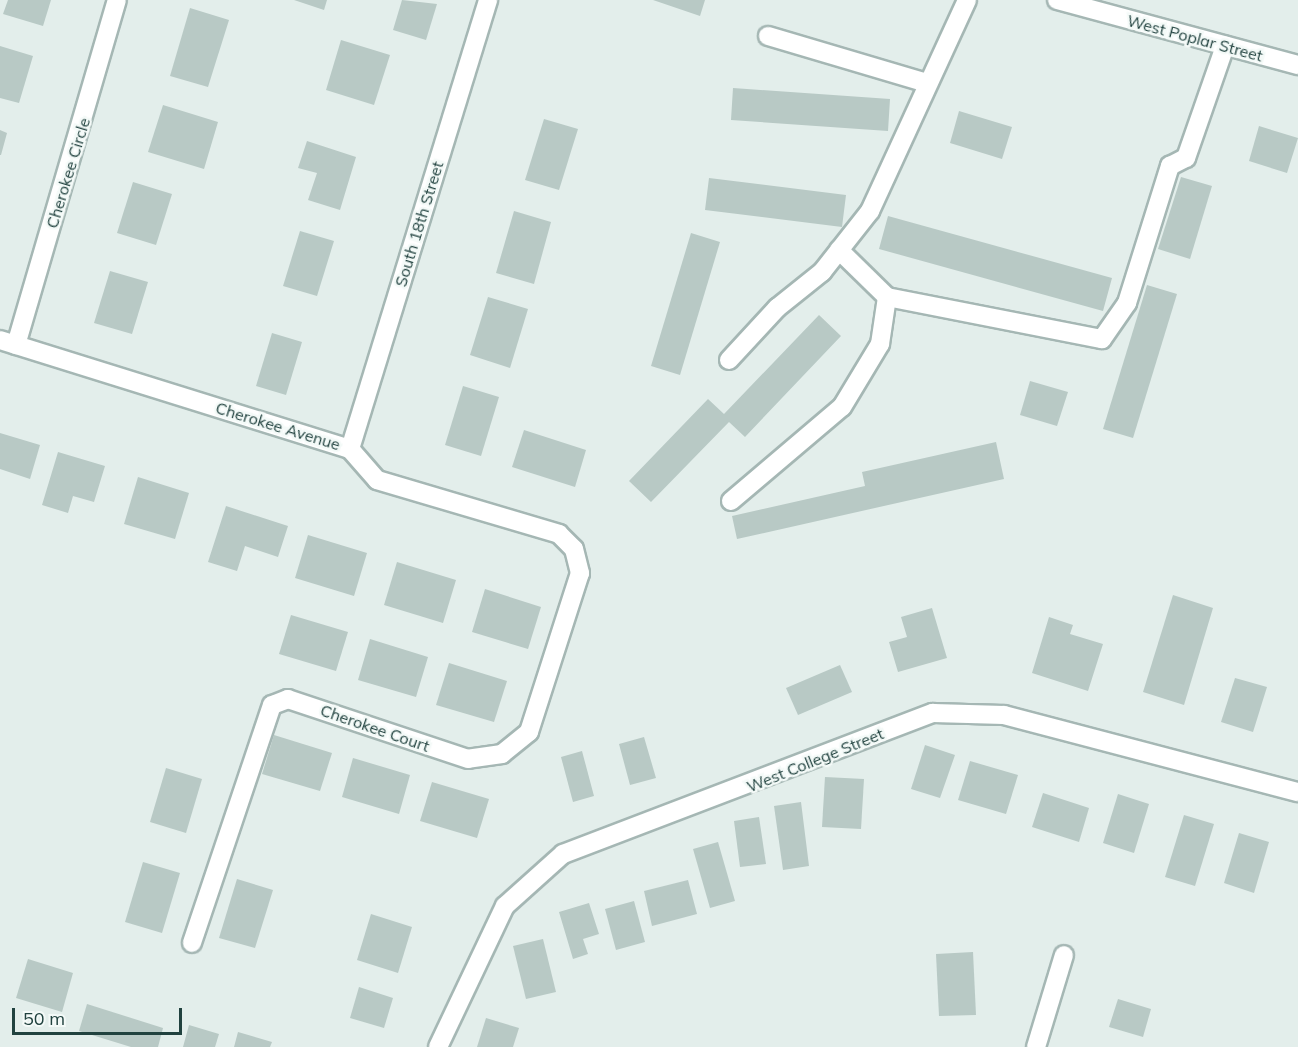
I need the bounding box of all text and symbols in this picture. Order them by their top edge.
street label: West Poplar Street [1125,11,1265,65]
street label: Cherokee Circle [42,116,94,230]
street label: South 18th Street [391,159,447,289]
street label: Cherokee Avenue [213,398,343,454]
street label: Cherokee Court [318,700,432,756]
street label: West College Street [744,724,886,796]
scale bar [15,996,184,1034]
text: 50 m [23,1007,65,1030]

